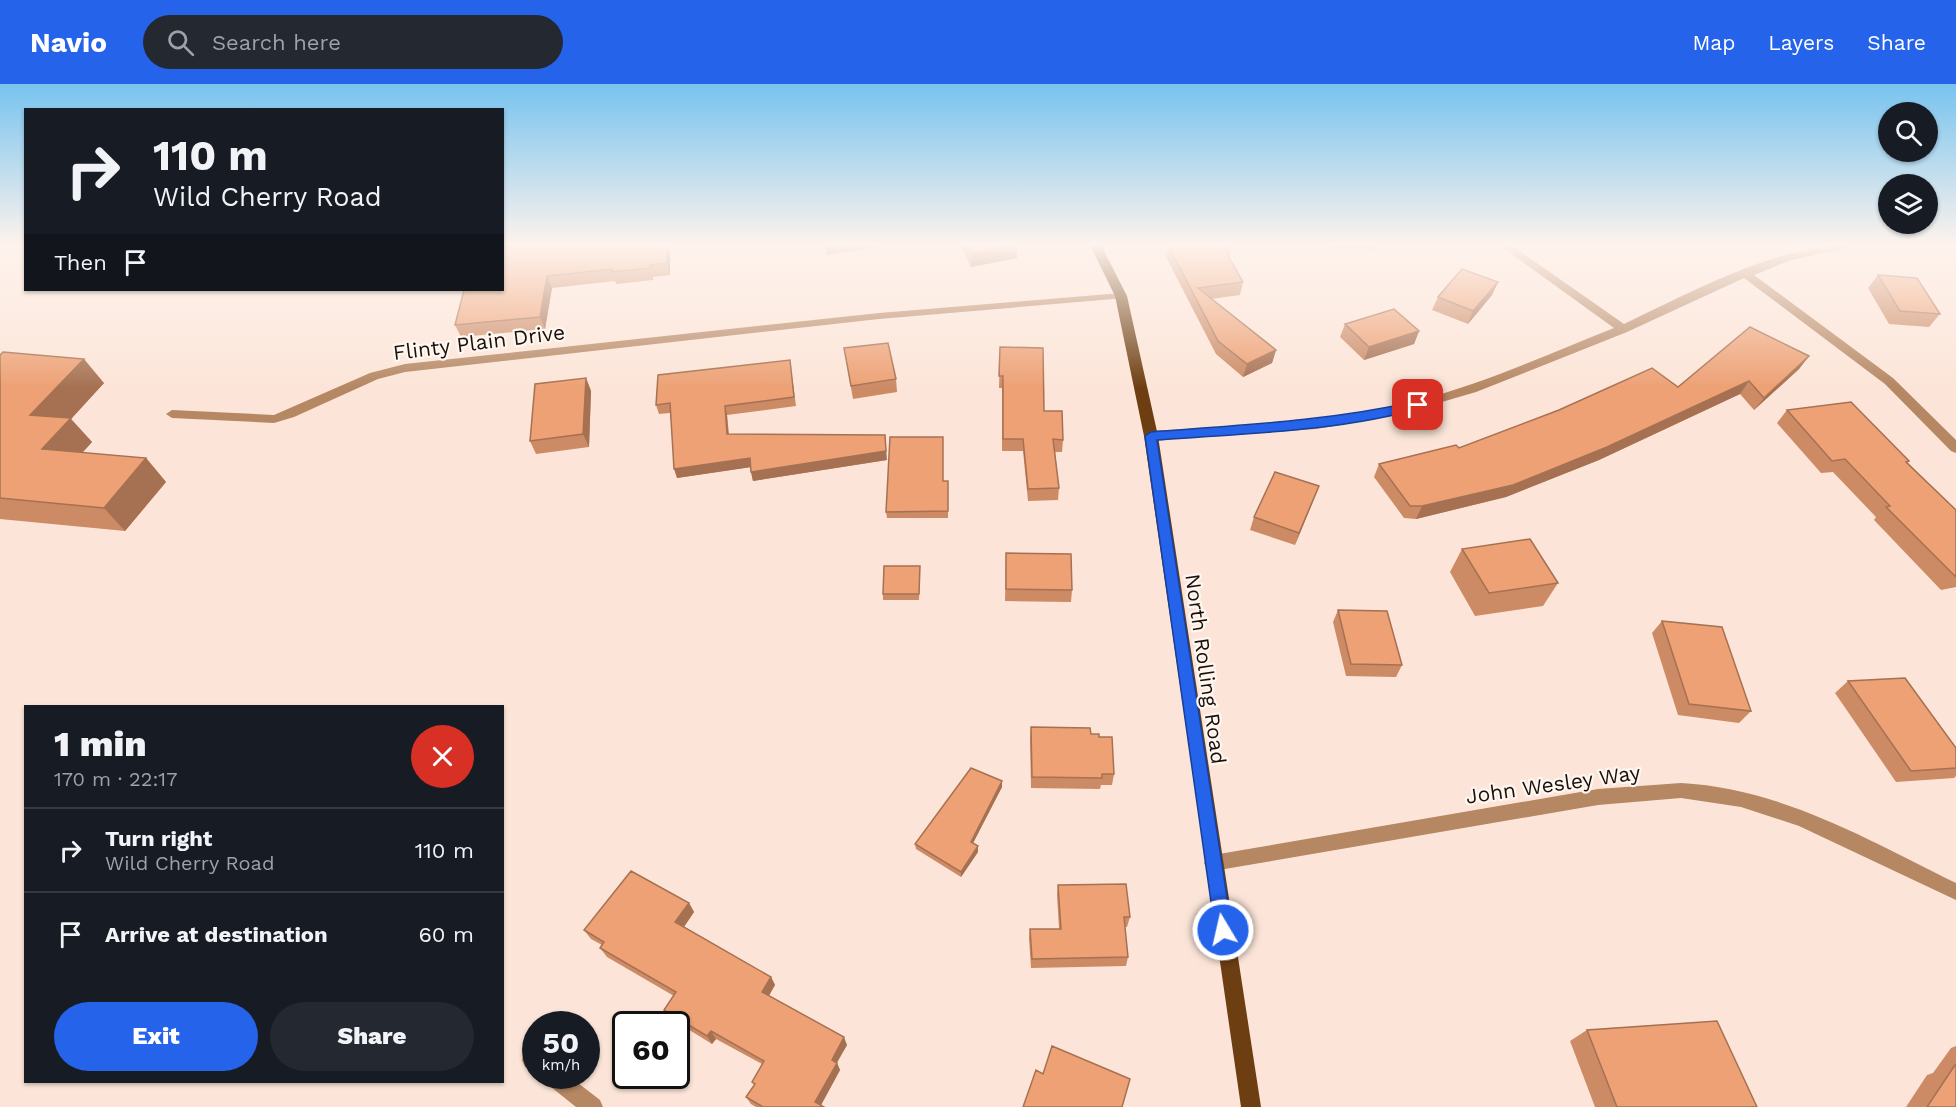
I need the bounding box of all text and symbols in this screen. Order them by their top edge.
search box [143,15,563,69]
text: Navio [30,26,107,59]
icon: search [164,26,197,59]
text: Search here [212,30,341,55]
text: Map [1692,30,1735,55]
text: Layers [1768,30,1834,55]
text: Share [1867,30,1926,55]
map controls [1878,102,1938,234]
button: search [1878,102,1938,162]
text: 110 m [153,131,268,180]
icon: right [54,132,132,210]
button: layers [1878,174,1938,234]
text: Wild Cherry Road [153,181,382,213]
icon: arrive [119,246,152,279]
text: Then [54,250,107,275]
street label: Flinty Plain Drive [392,319,566,365]
pin [1392,379,1443,430]
icon: arrive [1401,388,1434,421]
street label: North Rolling Road [1180,572,1232,766]
text: 1 min [54,723,147,765]
button: close [411,725,474,788]
street label: John Wesley Way [1464,759,1642,809]
text: 170 m · 22:17 [54,767,177,791]
text: Turn right [105,826,212,851]
icon: right [54,834,87,867]
text: 110 m [415,838,474,863]
text: Wild Cherry Road [105,851,274,875]
position arrow [1191,898,1255,962]
icon: arrive [54,918,87,951]
text: Arrive at destination [105,922,328,947]
text: 60 m [418,922,474,947]
button: Exit [54,1002,258,1071]
button: Share [270,1002,474,1071]
speed limit sign: 60 [612,1011,690,1089]
text: 50 [543,1025,579,1060]
text: km/h [542,1056,580,1074]

